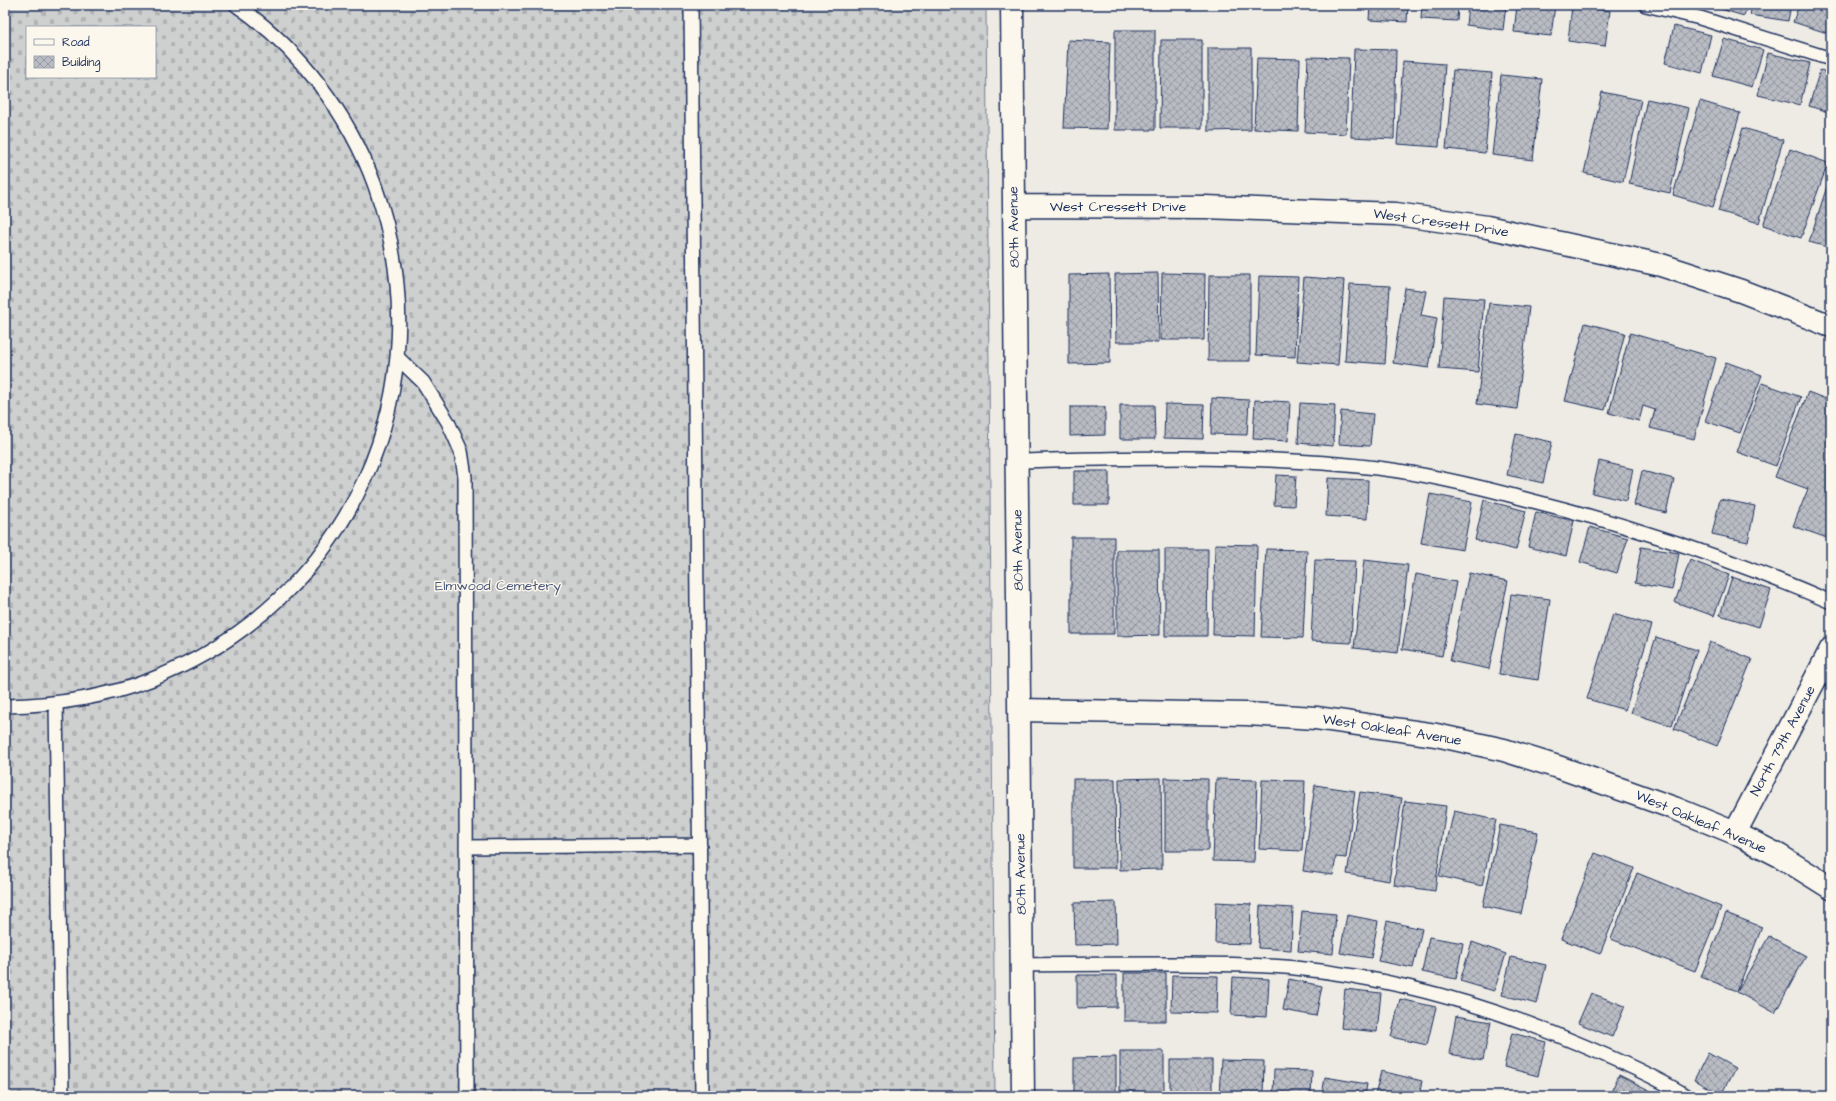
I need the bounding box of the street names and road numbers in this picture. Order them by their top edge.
street label: 80th Avenue [1003,186,1025,268]
street label: West Cressett Drive [1050,197,1187,217]
street label: West Cressett Drive [1372,204,1510,242]
street label: 80th Avenue [1007,509,1029,591]
street label: North 79th Avenue [1745,682,1821,800]
street label: West Oakleaf Avenue [1321,709,1463,751]
street label: West Oakleaf Avenue [1632,785,1770,859]
street label: 80th Avenue [1010,833,1032,915]

